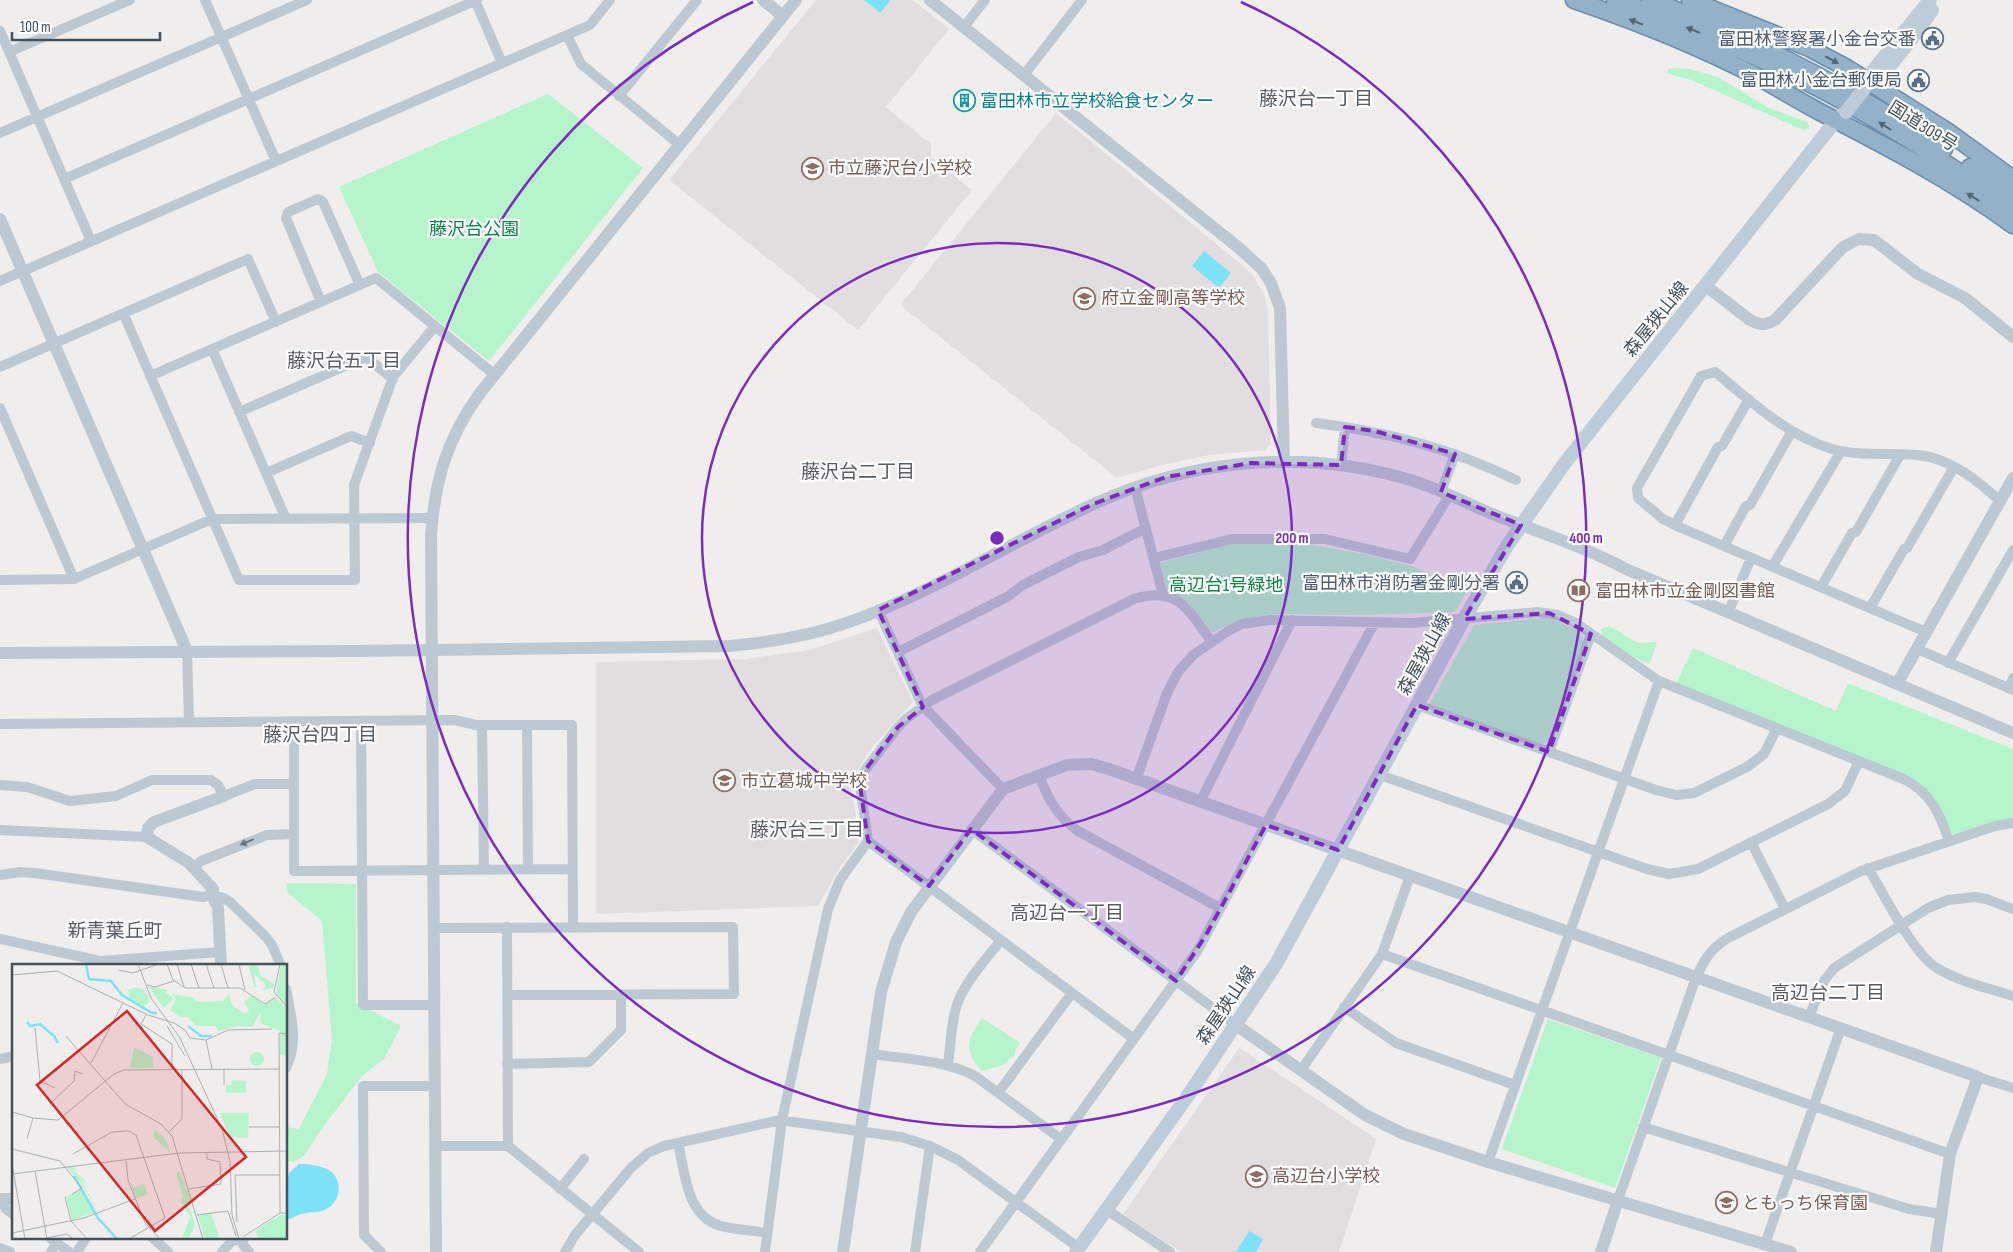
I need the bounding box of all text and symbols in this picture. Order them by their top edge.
scale bar [12,10,160,42]
text: 100 m [20,18,51,37]
one-way arrow [1629,18,1644,26]
one-way arrow [1685,26,1700,34]
public building icon: 富田林警察署小金台交番 [1920,27,1944,51]
place label: 富田林警察署小金台交番 [1718,29,1916,50]
one-way arrow [1825,56,1839,64]
public building icon: 富田林小金台郵便局 [1906,68,1930,92]
place label: 富田林小金台郵便局 [1740,70,1902,91]
district label: 藤沢台一丁目 [1259,88,1373,111]
building icon: 富田林市立学校給食センター [952,89,976,113]
place label: 富田林市立学校給食センター [980,91,1214,112]
street label: 国道309号 [1884,97,1961,156]
one-way arrow [1879,121,1892,130]
school or university icon: 市立藤沢台小学校 [800,156,824,180]
place label: 市立藤沢台小学校 [828,158,972,179]
one-way arrow [1966,193,1979,202]
park label: 藤沢台公園 [429,219,519,240]
street label: 森屋狭山線 [1620,278,1693,361]
school or university icon: 府立金剛高等学校 [1073,286,1097,310]
place label: 府立金剛高等学校 [1101,288,1245,309]
district label: 藤沢台五丁目 [287,350,401,373]
district label: 藤沢台二丁目 [801,461,915,484]
centre of rings [988,529,1006,547]
text: 200 m [1275,529,1309,548]
text: 400 m [1569,529,1603,548]
public building icon: 富田林市消防署金剛分署 [1504,571,1528,595]
place label: 富田林市消防署金剛分署 [1302,573,1500,594]
park label: 高辺台1号緑地 [1169,575,1283,596]
library icon: 富田林市立金剛図書館 [1567,579,1591,603]
place label: 富田林市立金剛図書館 [1595,581,1775,602]
street label: 森屋狭山線 [1393,610,1455,699]
district label: 藤沢台四丁目 [263,724,377,747]
school or university icon: 市立葛城中学校 [713,769,737,793]
place label: 市立葛城中学校 [741,771,867,792]
district label: 藤沢台三丁目 [750,819,864,842]
one-way arrow [240,839,254,847]
district label: 高辺台一丁目 [1010,902,1124,925]
district label: 新青葉丘町 [67,920,163,943]
street label: 森屋狭山線 [1193,962,1260,1048]
inset map [12,964,288,1240]
district label: 高辺台二丁目 [1771,982,1885,1005]
school or university icon: 高辺台小学校 [1244,1164,1268,1188]
place label: 高辺台小学校 [1272,1166,1380,1187]
school or university icon: ともっち保育園 [1714,1191,1738,1215]
place label: ともっち保育園 [1742,1193,1868,1214]

